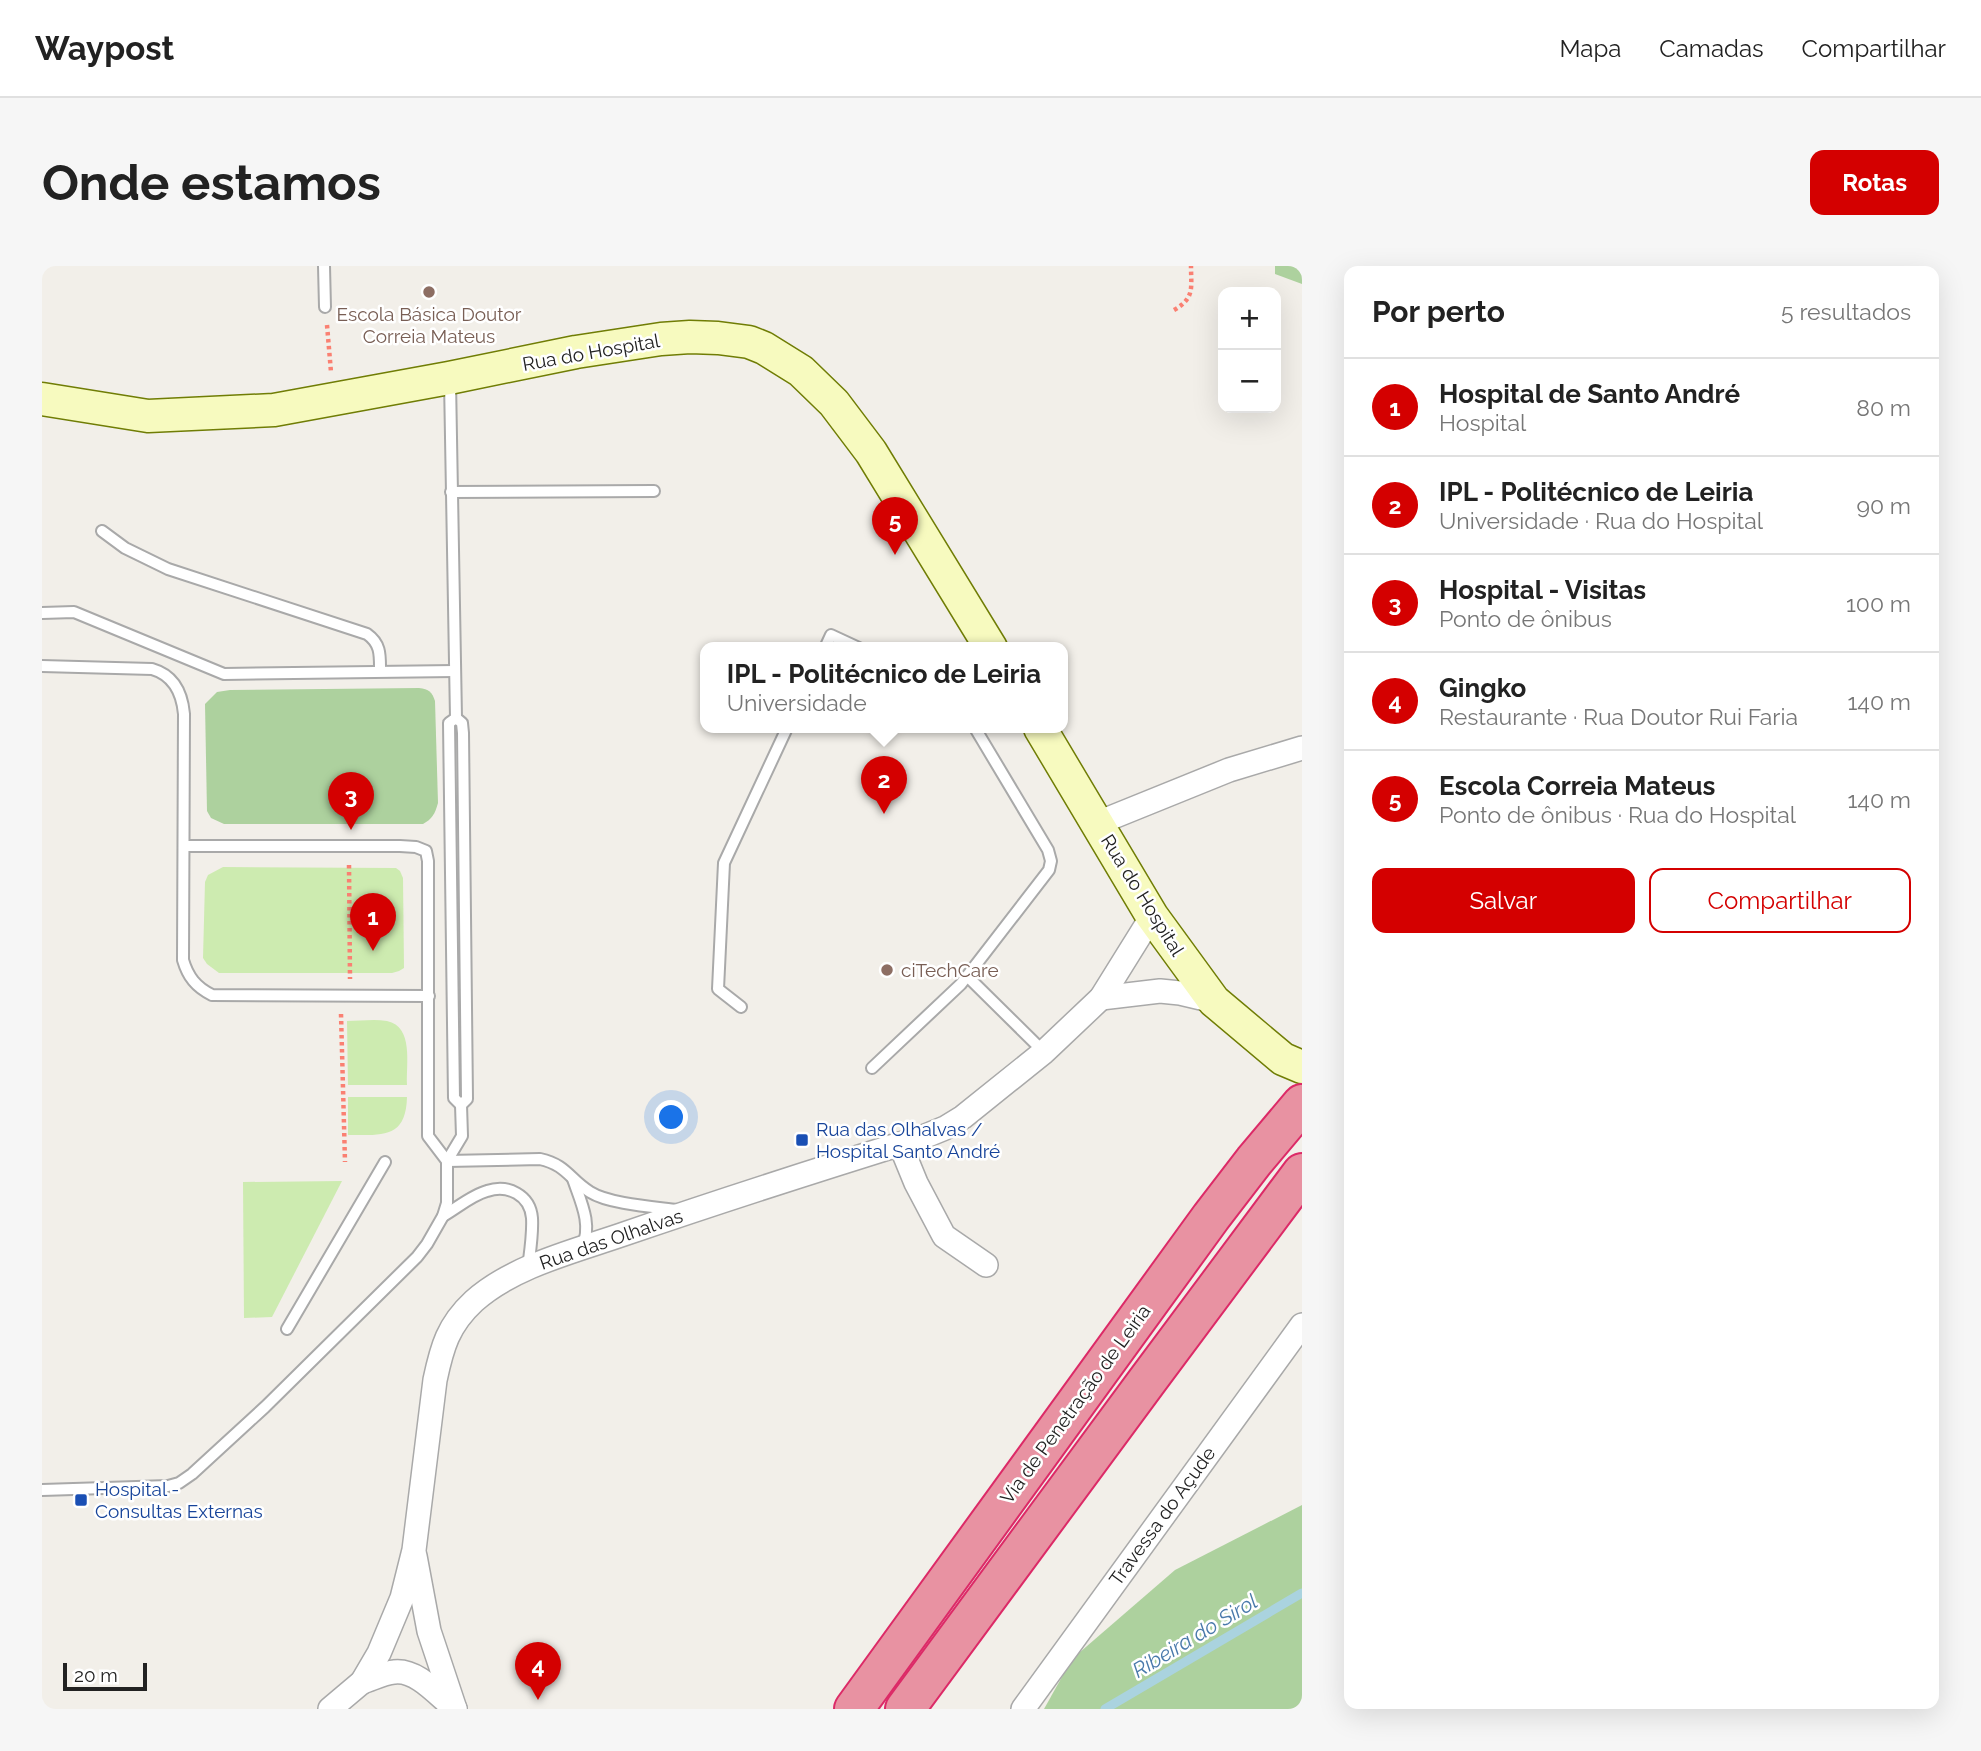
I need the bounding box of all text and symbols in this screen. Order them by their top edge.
text: Waypost [35,29,174,68]
text: Mapa [1559,34,1621,63]
text: Camadas [1659,34,1764,63]
text: Compartilhar [1802,34,1946,63]
button: Rotas [1810,150,1939,215]
text: Onde estamos [42,154,381,211]
marker: Escola Básica Doutor Correia Mateus [421,284,437,300]
map controls [1218,287,1281,413]
button: + [1218,287,1281,350]
text: Por perto [1372,294,1505,329]
text: 5 resultados [1781,298,1911,325]
place label: Escola Básica Doutor Correia Mateus [336,303,522,347]
street label: Rua do Hospital [521,329,662,375]
button: − [1218,350,1281,413]
text: Hospital de Santo André [1439,379,1740,409]
text: 1 [1389,394,1401,421]
text: 80 m [1856,394,1911,421]
text: Hospital [1439,409,1526,436]
text: IPL - Politécnico de Leiria [1439,477,1753,507]
text: 2 [1389,492,1401,519]
text: 90 m [1856,492,1911,519]
pin: 5 [872,497,918,555]
text: Universidade · Rua do Hospital [1439,507,1763,534]
text: Hospital - Visitas [1439,575,1646,605]
text: 3 [1389,590,1401,617]
text: 100 m [1846,590,1911,617]
text: Ponto de ônibus [1439,605,1612,632]
popup [700,642,1068,733]
text: IPL - Politécnico de Leiria [727,659,1041,689]
text: Gingko [1439,673,1526,703]
text: 4 [1388,688,1402,715]
text: 140 m [1848,688,1911,715]
text: Universidade [727,689,867,716]
text: Restaurante · Rua Doutor Rui Faria [1439,703,1798,730]
pin: 2 [861,756,907,814]
text: Escola Correia Mateus [1439,771,1715,801]
pin: 3 [328,772,374,830]
text: 5 [1389,786,1401,813]
text: 140 m [1848,786,1911,813]
text: Ponto de ônibus · Rua do Hospital [1439,801,1796,828]
street label: Rua do Hospital [1097,830,1190,960]
button: Salvar [1372,868,1635,933]
button: Compartilhar [1649,868,1911,933]
pin: 1 [350,893,396,951]
place label: ciTechCare [901,959,999,981]
marker: ciTechCare [879,962,895,978]
your location [654,1100,688,1134]
place label: Rua das Olhalvas / Hospital Santo André [816,1118,1000,1162]
marker: Rua das Olhalvas / Hospital Santo André [794,1132,810,1148]
street label: Rua das Olhalvas [536,1204,686,1274]
street label: Via de Penetração de Leiria [995,1300,1155,1508]
street label: Travessa do Açude [1104,1443,1220,1589]
place label: Hospital - Consultas Externas [95,1478,263,1522]
marker: Hospital - Consultas Externas [73,1492,89,1508]
water label: Ribeira do Sirol [1128,1588,1262,1683]
pin: 4 [515,1642,561,1700]
scale bar [63,1660,147,1692]
text: 20 m [74,1664,118,1686]

